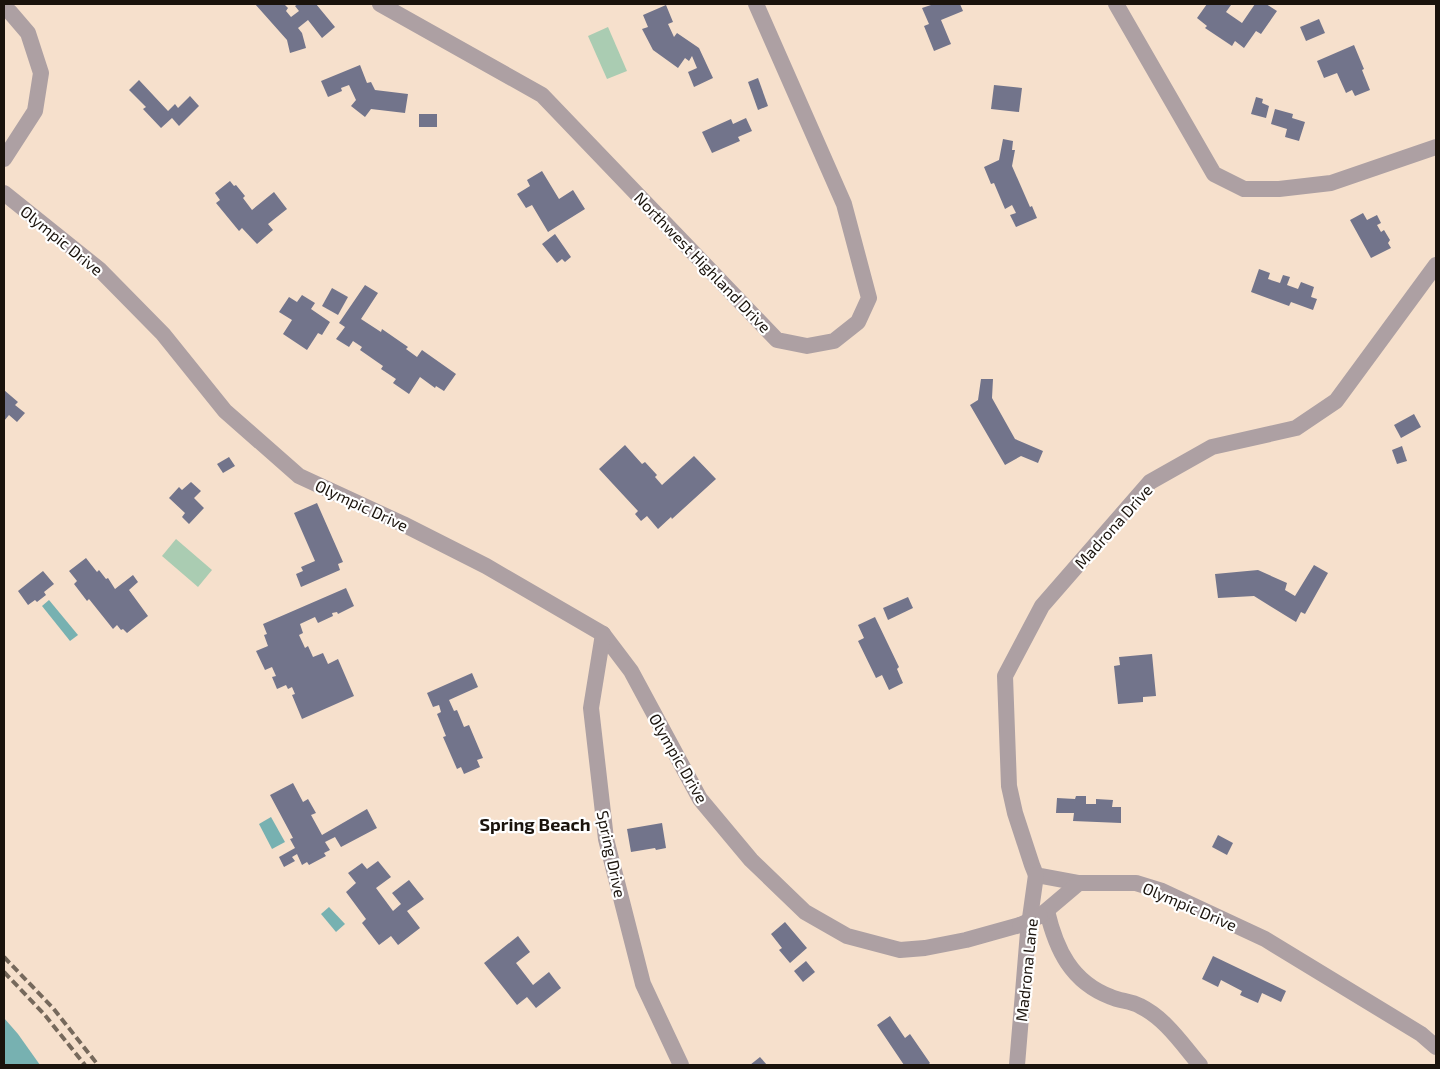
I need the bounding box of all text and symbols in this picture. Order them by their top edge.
street label: Northwest Highland Drive [631,188,775,336]
street label: Olympic Drive [17,201,107,279]
street label: Olympic Drive [313,475,411,535]
street label: Madrona Drive [1070,480,1156,572]
street label: Olympic Drive [646,710,712,806]
street label: Spring Drive [594,809,630,899]
district label: Spring Beach [479,813,591,835]
street label: Olympic Drive [1140,878,1240,934]
street label: Madrona Lane [1011,917,1041,1023]

